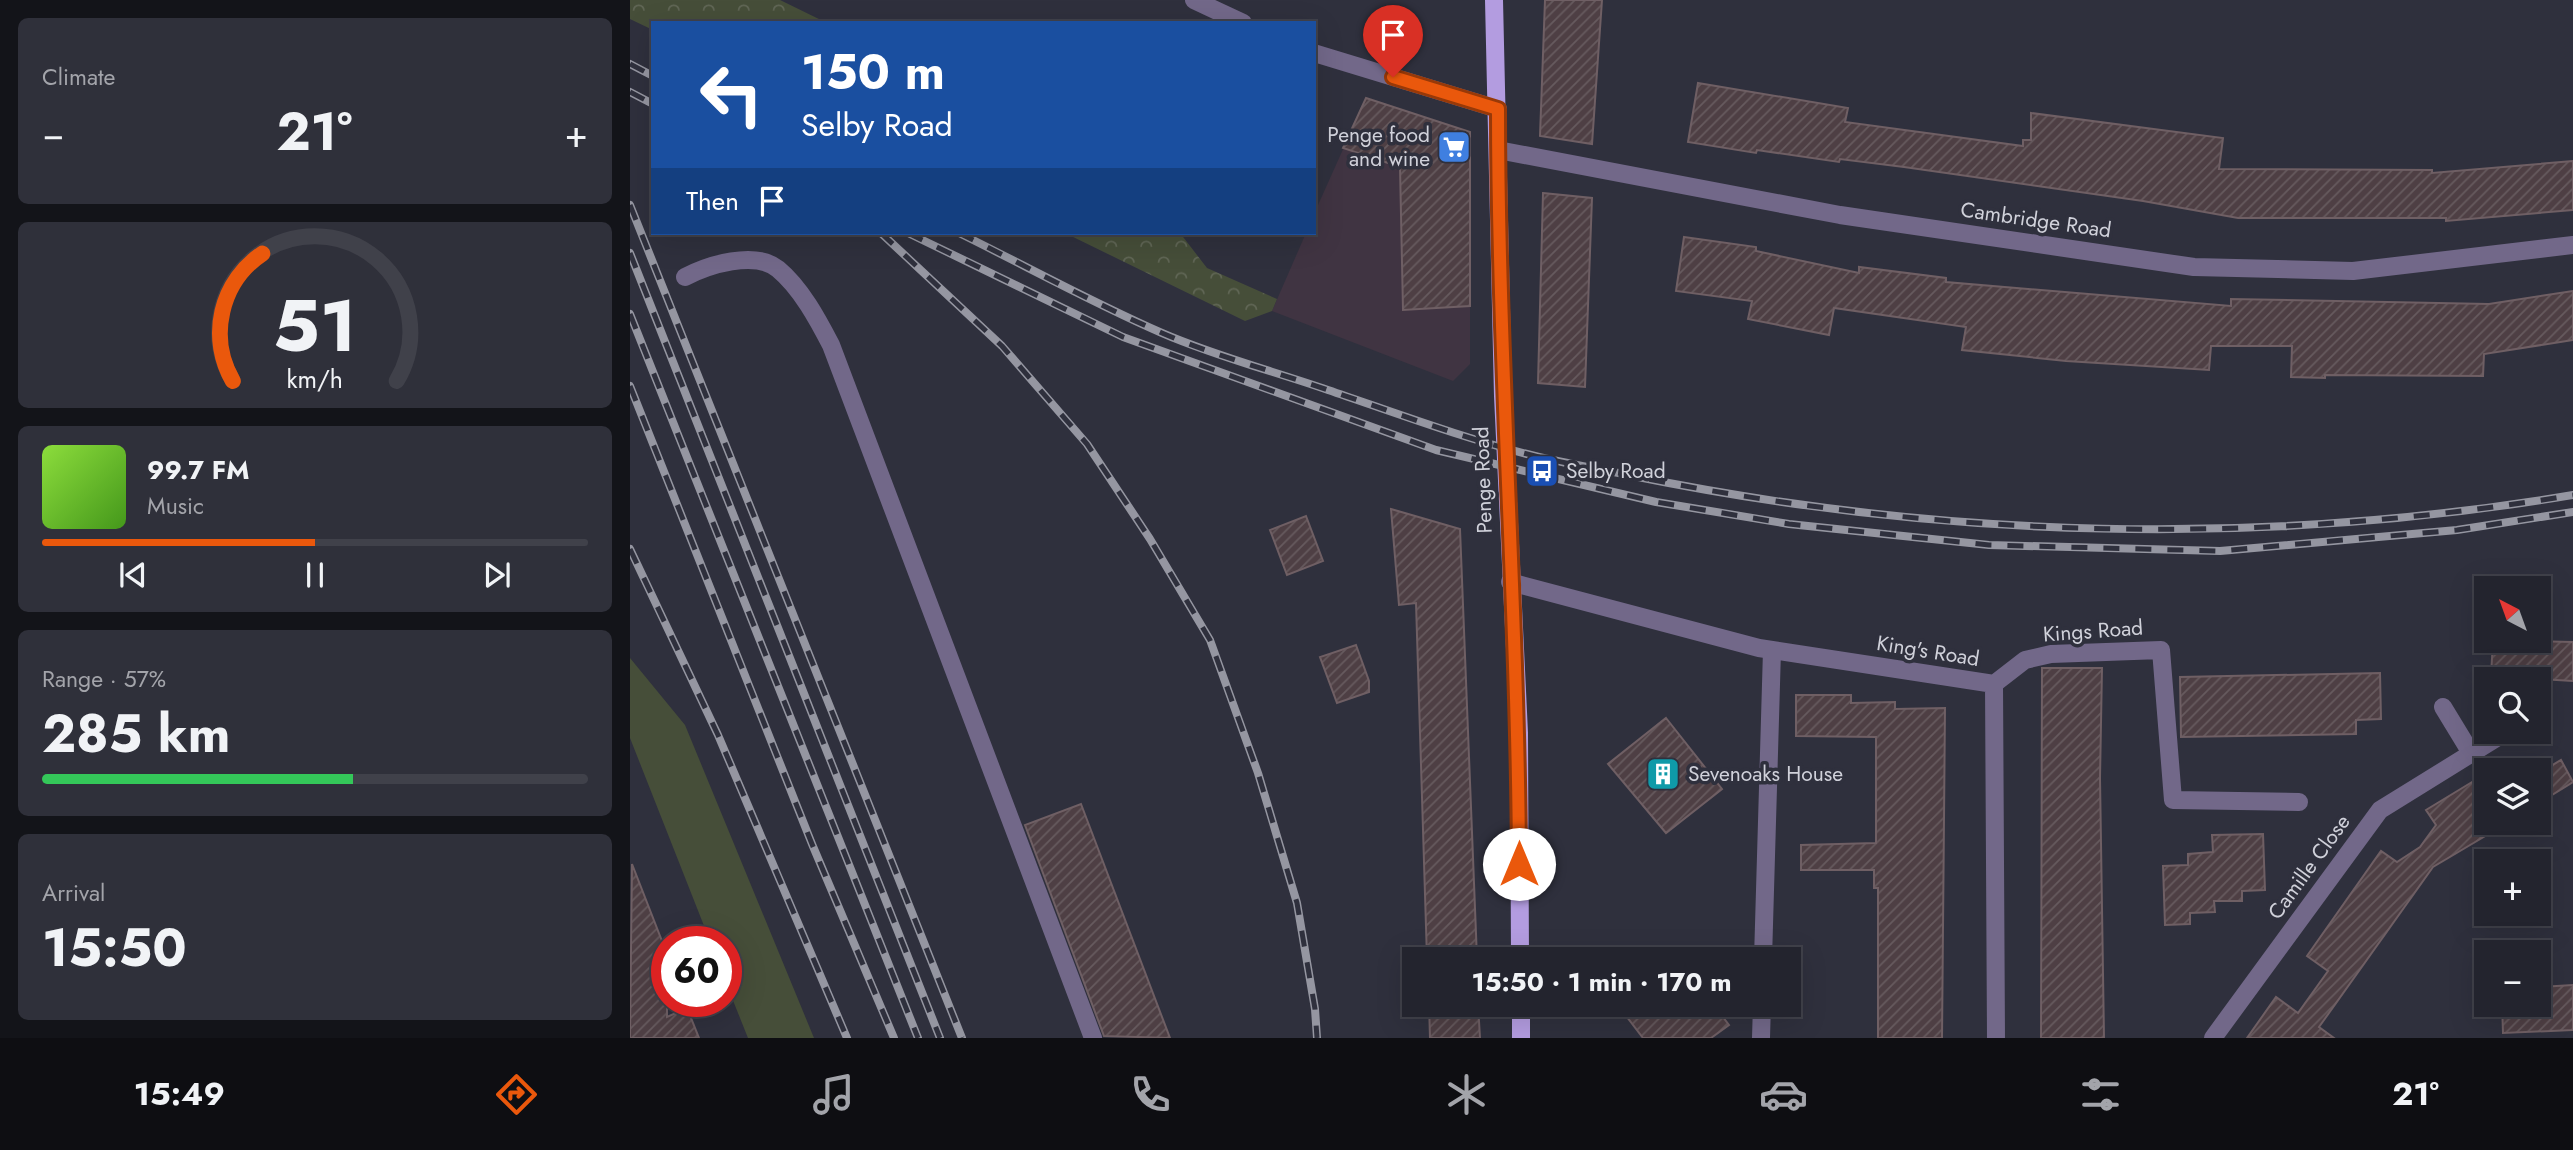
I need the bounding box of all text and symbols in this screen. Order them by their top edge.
pin [1363,5,1423,77]
icon: arrive [1374,16,1412,54]
text: 150 m [801,37,945,107]
icon: left [686,49,777,140]
text: Climate [42,60,115,94]
text: 21° [277,94,353,170]
text: Selby Road [801,102,953,148]
text: − [42,106,64,161]
text: + [565,106,588,161]
place label: Penge food and wine [1327,120,1430,174]
supermarket icon: Penge food and wine [1435,128,1473,166]
text: Then [686,182,739,220]
icon: arrive [753,182,791,220]
street label: Cambridge Road [1959,195,2113,245]
text: 51 [273,273,357,378]
text: km/h [287,361,343,397]
street label: Penge Road [1466,426,1500,534]
text: 99.7 FM [147,451,249,489]
bus stop icon: Selby Road [1523,452,1561,490]
place label: Selby Road [1566,456,1666,486]
text: Music [147,489,204,523]
icon: previous [114,556,152,594]
icon: pause [296,556,334,594]
icon: next [478,556,516,594]
north arrow [2474,576,2552,653]
map controls [2474,576,2551,1017]
street label: Kings Road [2042,613,2144,649]
street label: King's Road [1874,628,1982,674]
text: Range · 57% [42,662,166,696]
button: search [2474,667,2551,744]
text: 285 km [42,696,231,772]
building icon: Sevenoaks House [1644,755,1682,793]
button: layers [2474,758,2551,835]
place label: Sevenoaks House [1688,759,1843,789]
street label: Camille Close [2261,808,2357,926]
position arrow [1482,827,1556,901]
button: + [2474,849,2551,926]
text: Arrival [42,876,105,910]
text: 15:50 [42,910,187,986]
speed limit sign: 60 [651,926,742,1017]
button: − [2474,940,2551,1017]
text: 15:50 · 1 min · 170 m [1471,963,1732,1001]
icon: directions [492,1070,541,1119]
icon: music [809,1070,858,1119]
icon: phone [1126,1070,1175,1119]
icon: climate [1442,1070,1491,1119]
icon: car [1759,1070,1808,1119]
icon: filters [2076,1070,2125,1119]
text: 15:49 [134,1071,225,1117]
text: 21° [2392,1071,2439,1117]

